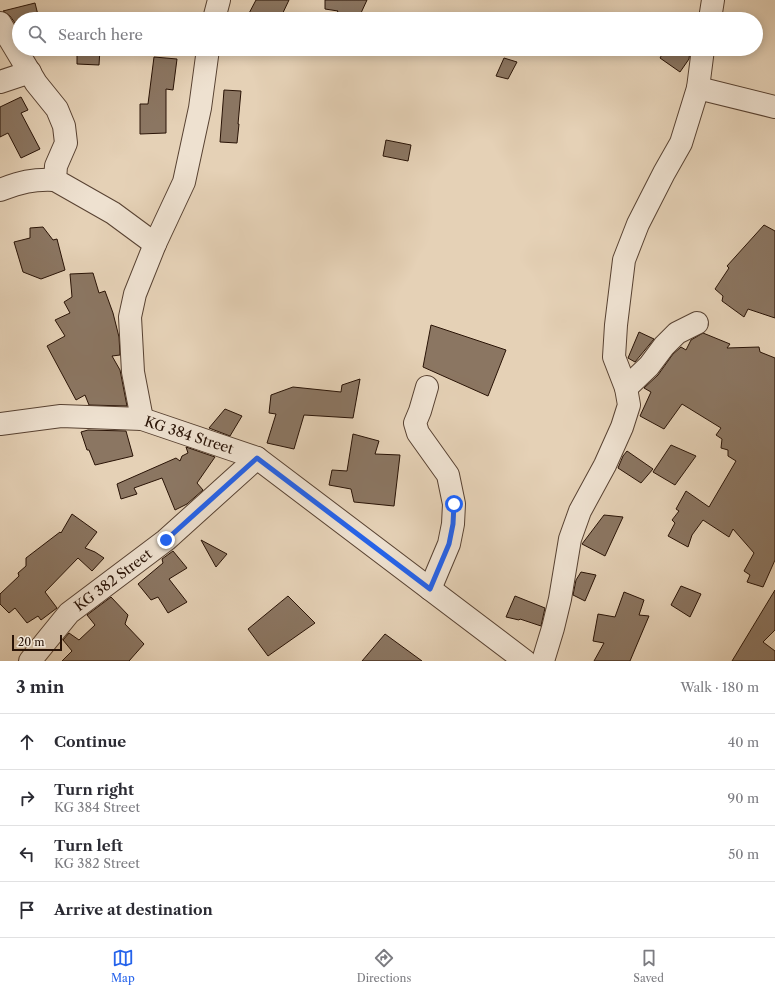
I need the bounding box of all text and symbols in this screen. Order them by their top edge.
search box [12,12,763,56]
icon: search [26,23,48,45]
text: Search here [58,25,143,44]
street label: KG 384 Street [142,412,236,458]
route start [445,495,463,513]
route end [157,531,175,549]
street label: KG 382 Street [71,545,155,615]
scale bar [12,633,62,652]
text: 20 m [18,635,44,649]
text: 3 min [16,677,65,697]
text: Walk · 180 m [680,679,759,695]
icon: ahead [16,731,38,753]
text: Continue [54,732,126,751]
text: 40 m [728,734,759,750]
text: Turn right [54,780,134,799]
icon: right [16,787,38,809]
text: 90 m [728,790,759,806]
text: KG 384 Street [54,799,140,815]
text: Turn left [54,836,123,855]
icon: left [16,843,38,865]
text: 50 m [728,846,759,862]
text: KG 382 Street [54,855,140,871]
icon: arrive [16,899,38,921]
text: Arrive at destination [54,900,213,919]
tab: Map [111,947,135,985]
tab: Directions [357,947,411,985]
tab: Saved [633,947,664,985]

